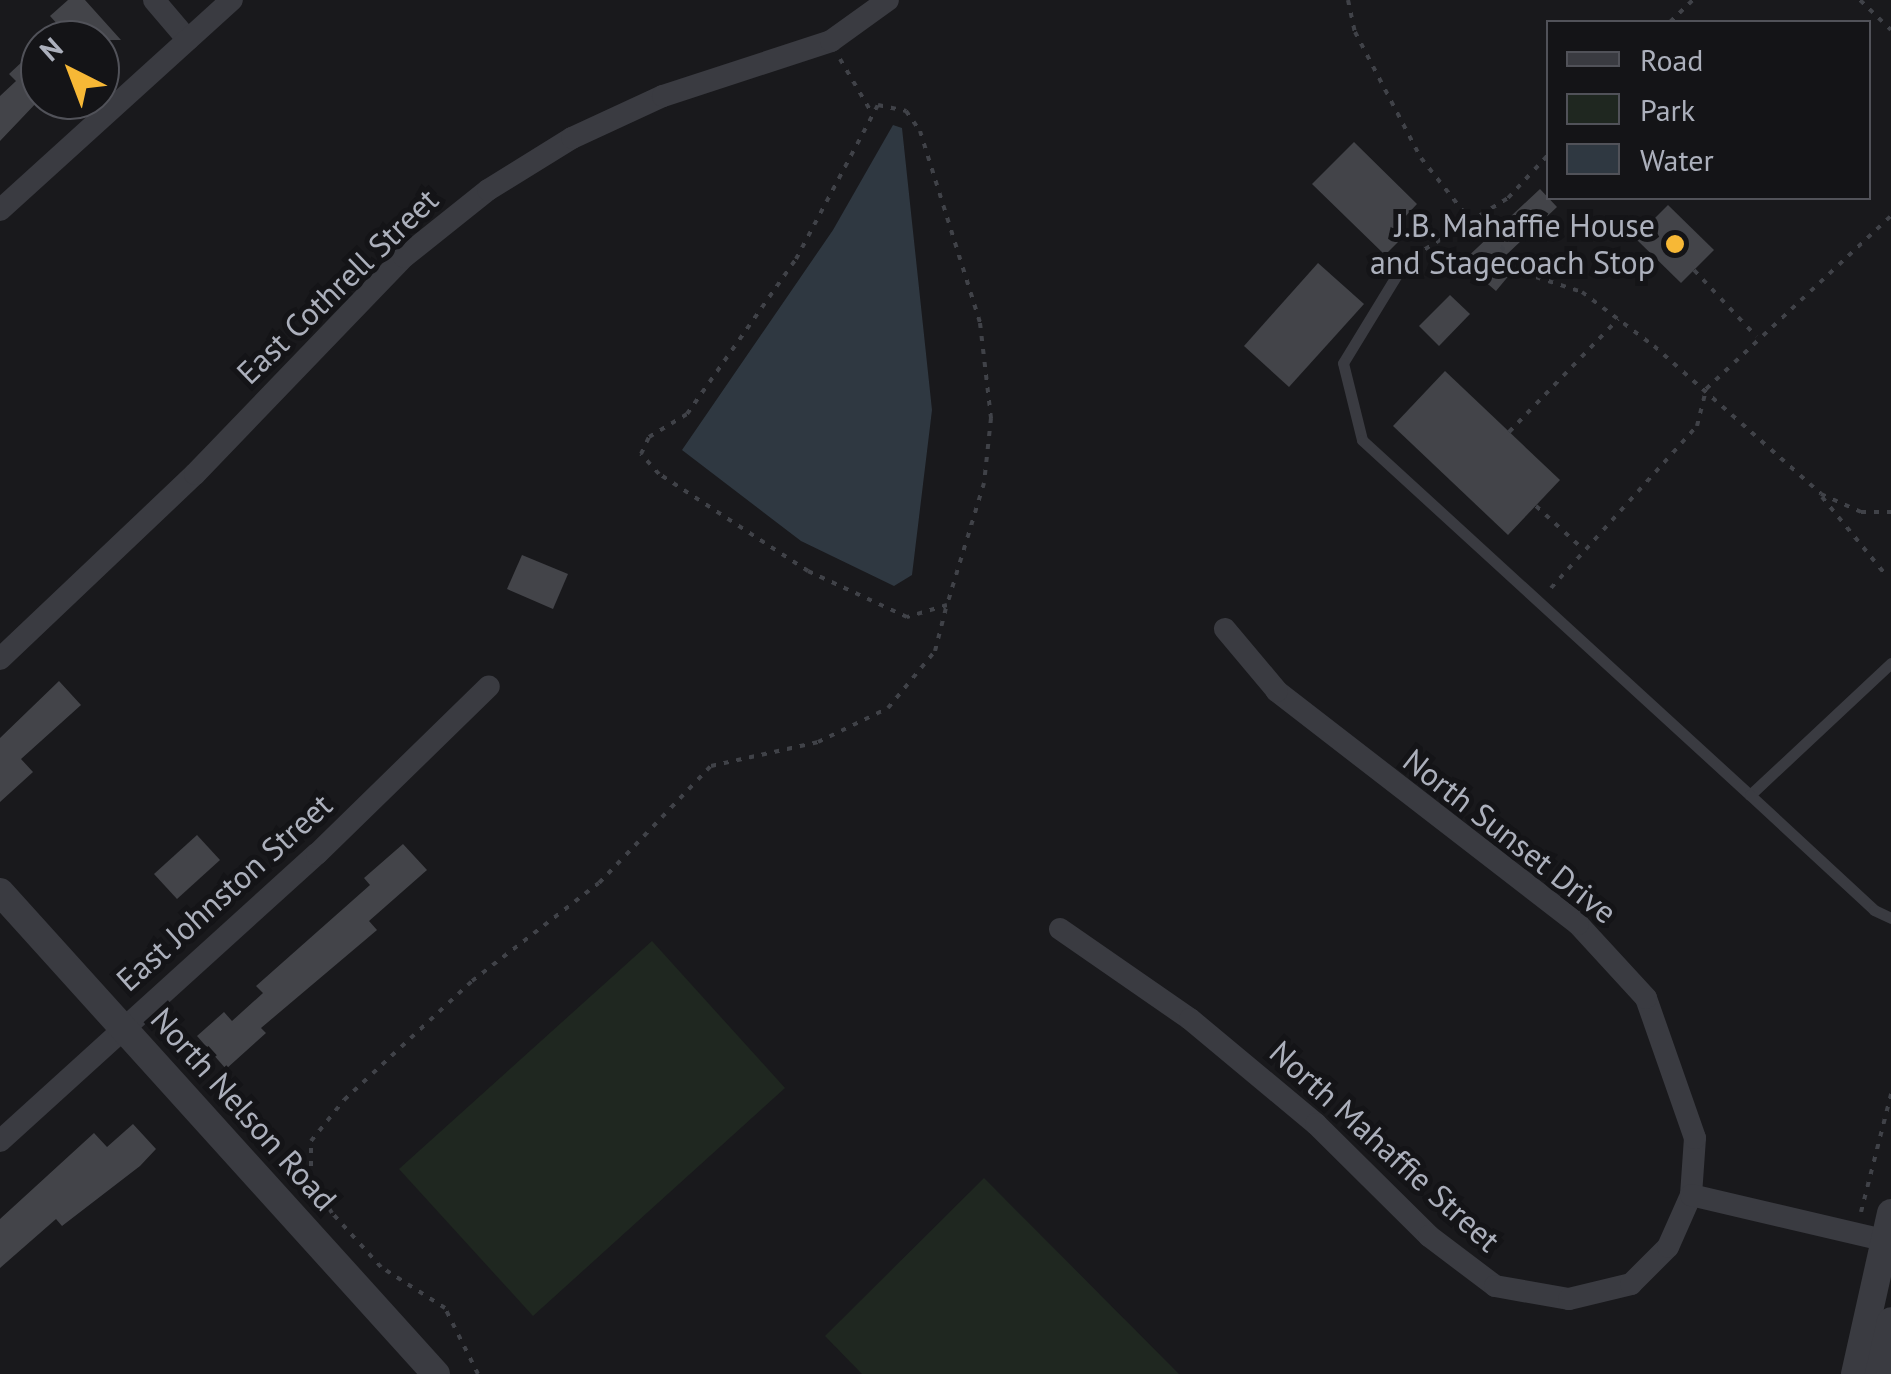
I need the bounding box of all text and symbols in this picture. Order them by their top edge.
north arrow [20,20,120,120]
legend [1546,20,1871,200]
text: N [32,29,70,69]
text: Road [1640,40,1704,79]
text: Park [1640,90,1695,129]
text: Water [1640,140,1714,179]
street label: East Cothrell Street [228,180,446,392]
place label: J.B. Mahaffie House and Stagecoach Stop [1370,207,1655,282]
marker: J.B. Mahaffie House and Stagecoach Stop [1664,233,1686,255]
street label: North Sunset Drive [1396,741,1624,931]
street label: East Johnston Street [109,785,339,999]
street label: North Nelson Road [143,1000,345,1218]
street label: North Mahaffie Street [1262,1033,1508,1259]

